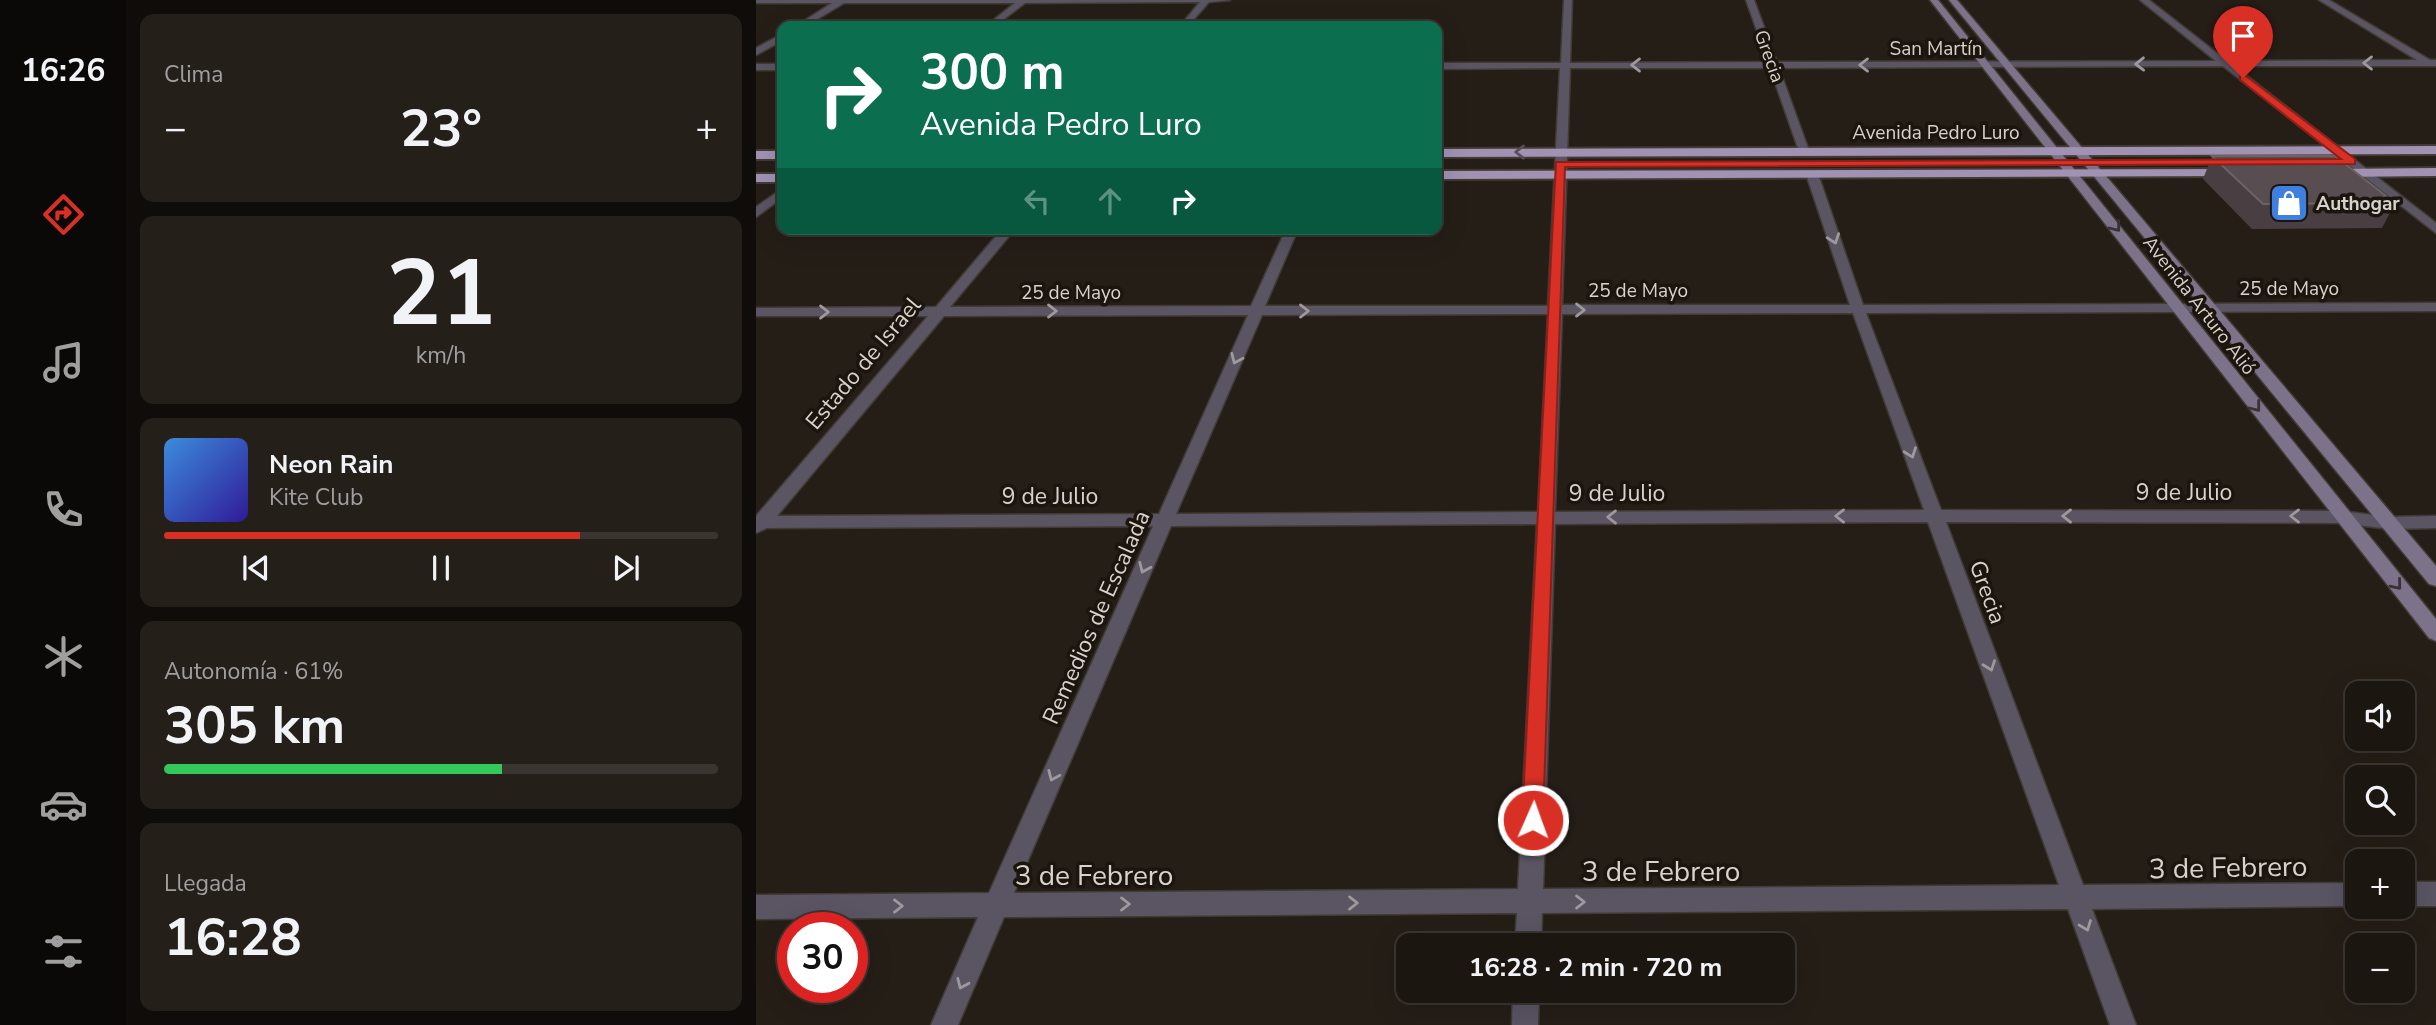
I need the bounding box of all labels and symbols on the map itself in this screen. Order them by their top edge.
pin [2213,6,2273,78]
street label: Grecia [1748,27,1790,86]
street label: San Martín [1890,36,1982,62]
one-way arrow [2362,55,2373,71]
one-way arrow [1631,57,1641,73]
one-way arrow [1858,57,1869,73]
one-way arrow [2135,57,2146,72]
street label: Avenida Pedro Luro [1852,120,2020,146]
one-way arrow [1515,144,1525,160]
shop icon: Authogar [2268,182,2310,224]
place label: Authogar [2316,191,2400,217]
one-way arrow [2107,220,2120,232]
street label: Avenida Arturo Alió [2137,231,2262,380]
one-way arrow [1826,232,1840,244]
street label: 25 de Mayo [2239,276,2339,302]
street label: 25 de Mayo [1588,278,1688,304]
street label: 25 de Mayo [1021,280,1121,306]
street label: Estado de Israel [799,290,928,436]
one-way arrow [1575,302,1586,318]
one-way arrow [1047,303,1057,319]
one-way arrow [1299,303,1309,319]
one-way arrow [819,304,830,320]
one-way arrow [1230,352,1244,364]
one-way arrow [2247,399,2260,411]
one-way arrow [1903,446,1917,458]
street label: 9 de Julio [2136,477,2232,508]
street label: 9 de Julio [1569,478,1665,509]
street label: 9 de Julio [1002,481,1098,512]
street label: Remedios de Escalada [1035,505,1158,729]
one-way arrow [1834,508,1844,524]
one-way arrow [2061,508,2072,524]
one-way arrow [1606,509,1617,525]
one-way arrow [2289,509,2300,524]
street label: Grecia [1962,556,2013,628]
one-way arrow [1139,561,1153,573]
one-way arrow [2389,577,2401,590]
one-way arrow [1982,660,1996,672]
one-way arrow [1047,769,1061,781]
position arrow [1496,783,1570,857]
street label: 3 de Febrero [2148,848,2308,888]
street label: 3 de Febrero [1582,853,1740,891]
street label: 3 de Febrero [1015,857,1173,895]
one-way arrow [1575,894,1586,909]
one-way arrow [1348,895,1358,911]
one-way arrow [1120,896,1131,912]
one-way arrow [893,898,903,914]
speed limit sign: 30 [777,912,868,1003]
one-way arrow [2077,919,2091,931]
one-way arrow [956,977,970,990]

